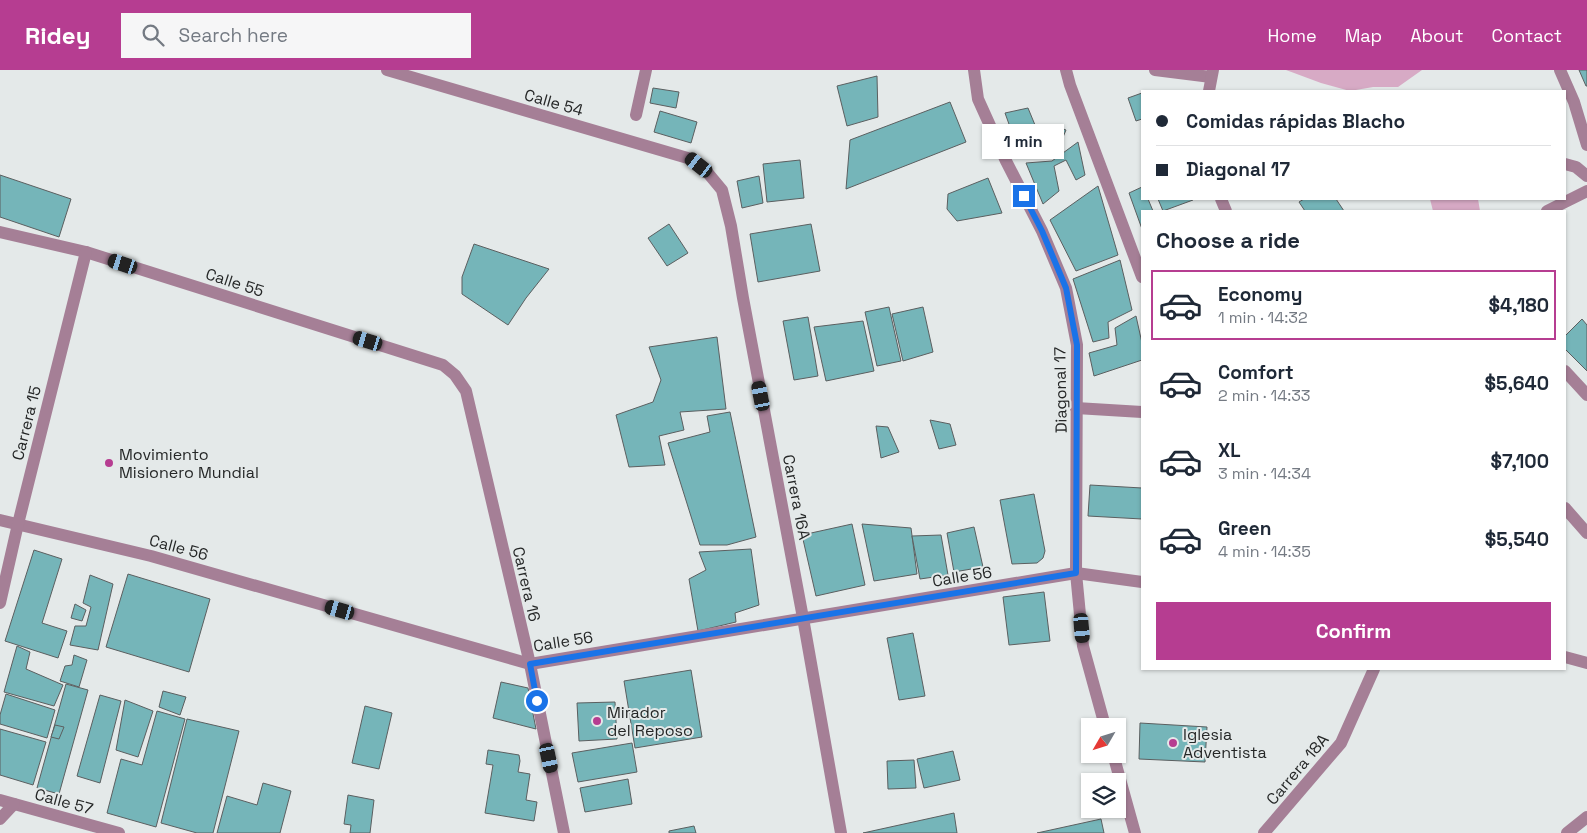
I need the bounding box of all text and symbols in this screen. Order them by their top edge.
search box [121,13,471,58]
text: Ridey [25,20,91,51]
icon: search [139,21,167,49]
text: Search here [179,23,288,48]
text: Home [1268,24,1317,47]
text: Map [1345,24,1382,47]
text: About [1410,24,1464,47]
text: Contact [1492,24,1562,47]
street label: Calle 54 [522,84,586,121]
text: Comidas rápidas Blacho [1186,109,1405,134]
callout: 1 min [983,124,1065,158]
text: 1 min [1003,131,1043,152]
car [682,150,715,180]
text: Diagonal 17 [1186,157,1290,182]
route end [1013,185,1035,207]
text: Choose a ride [1156,226,1300,254]
car [106,252,139,276]
street label: Calle 55 [203,263,267,302]
text: Economy [1218,282,1302,307]
icon: car [1158,283,1203,328]
text: $4,180 [1489,293,1549,318]
text: 1 min · 14:32 [1218,307,1308,328]
car [351,329,384,353]
street label: Diagonal 17 [1049,347,1072,433]
text: Comfort [1218,360,1294,385]
icon: car [1158,361,1203,406]
text: $5,640 [1485,371,1549,396]
car [750,380,771,412]
street label: Carrera 15 [7,384,46,463]
text: 2 min · 14:33 [1218,385,1311,406]
text: XL [1218,438,1241,463]
icon: car [1158,439,1203,484]
place label: Movimiento Misionero Mundial [119,444,259,483]
text: $7,100 [1490,449,1549,474]
street label: Carrera 16A [778,453,815,541]
marker: Movimiento Misionero Mundial [103,457,115,469]
text: 3 min · 14:34 [1218,463,1311,484]
text: Green [1218,516,1271,541]
icon: car [1158,517,1203,562]
text: $5,540 [1485,527,1549,552]
street label: Calle 56 [147,530,211,565]
text: 4 min · 14:35 [1218,541,1311,562]
street label: Carrera 16 [508,545,545,624]
street label: Calle 56 [931,561,993,592]
car [323,599,356,621]
button: Confirm [1156,602,1551,660]
car [1073,612,1090,644]
street label: Calle 56 [532,626,594,657]
route start [526,690,548,712]
place label: Mirador del Reposo [607,702,693,741]
marker: Mirador del Reposo [591,715,603,727]
north arrow [1081,718,1126,762]
map controls [1081,718,1126,818]
place label: Iglesia Adventista [1183,724,1267,763]
street label: Carrera 18A [1262,729,1333,809]
marker: Iglesia Adventista [1167,737,1179,749]
car [538,742,559,774]
button: layers [1081,773,1126,818]
street label: Calle 57 [33,784,95,819]

